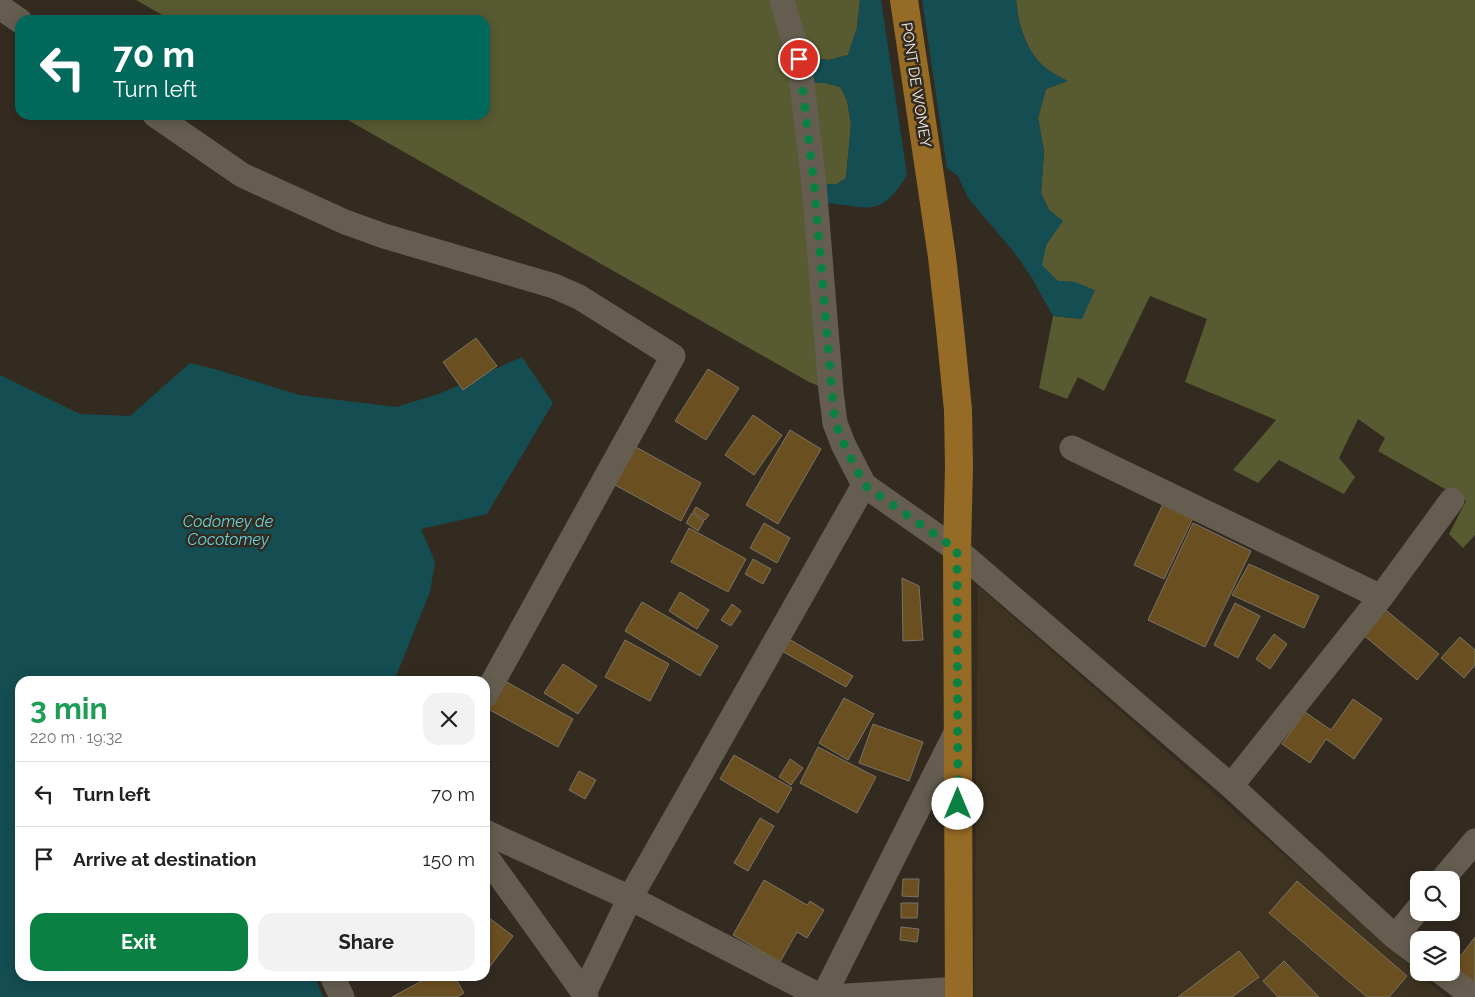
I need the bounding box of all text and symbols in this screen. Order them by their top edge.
street label: PONT DE WOMEY [897,21,935,149]
text: 70 m [113,34,195,75]
icon: left [30,35,95,100]
pin [778,38,820,80]
icon: arrive [785,45,813,73]
text: Turn left [113,76,197,102]
water label: Codomey de Cocotomey [183,512,274,549]
text: 3 min [30,691,108,726]
button: close [423,693,475,745]
text: 220 m · 19:32 [30,728,123,747]
position arrow [931,777,983,829]
icon: left [30,780,58,808]
text: Turn left [73,783,150,805]
text: 70 m [431,783,475,805]
icon: arrive [30,845,58,873]
text: Arrive at destination [73,848,257,870]
text: 150 m [423,848,475,870]
map controls [1410,871,1460,981]
button: search [1410,871,1460,921]
button: Exit [30,913,248,971]
button: Share [258,913,475,971]
button: layers [1410,931,1460,981]

